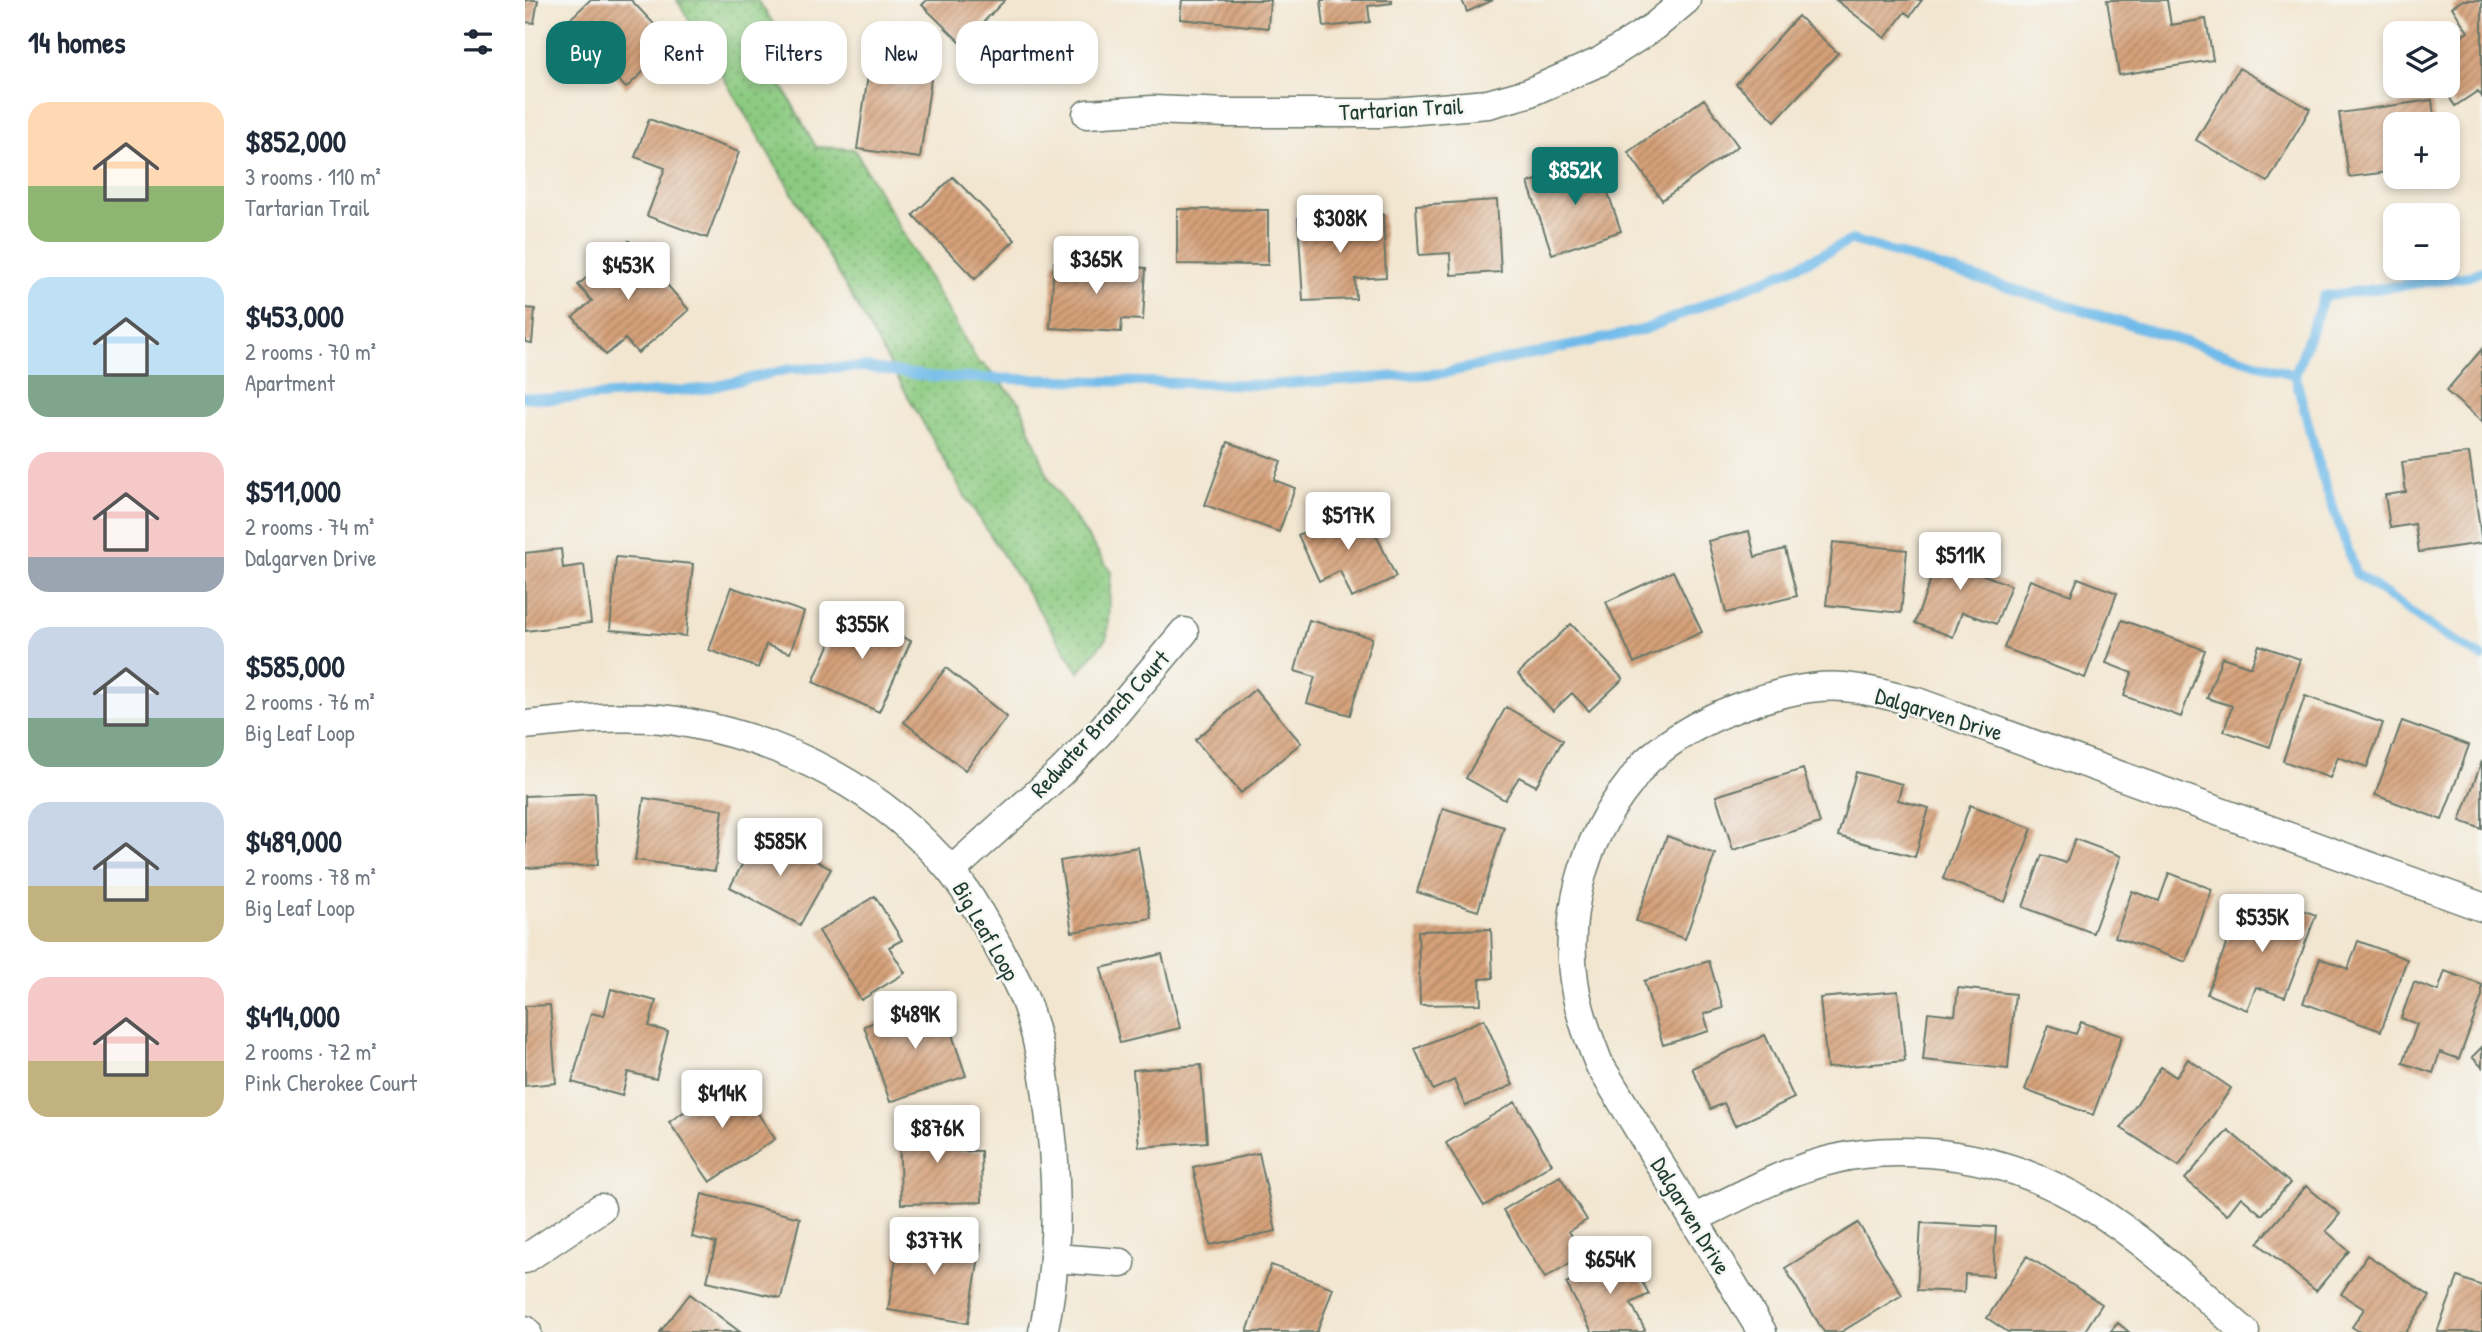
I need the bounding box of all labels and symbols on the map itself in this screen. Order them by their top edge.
street label: Tartarian Trail [1338,90,1465,127]
pin: $852K [1526,148,1624,207]
pin: $308K [1291,196,1389,255]
pin: $365K [1047,236,1145,296]
pin: $453K [579,243,677,302]
pin: $517K [1299,492,1397,552]
pin: $511K [1911,532,2009,592]
pin: $355K [813,602,911,661]
street label: Redwater Branch Court [1023,642,1177,804]
street label: Dalgarven Drive [1872,679,2007,748]
pin: $585K [731,818,829,878]
street label: Big Leaf Loop [946,876,1027,986]
pin: $535K [2213,894,2311,954]
pin: $489K [866,992,964,1051]
pin: $414K [673,1070,771,1130]
pin: $876K [888,1106,986,1165]
street label: Dalgarven Drive [1644,1151,1739,1280]
pin: $377K [885,1218,983,1277]
pin: $654K [1561,1236,1659,1296]

